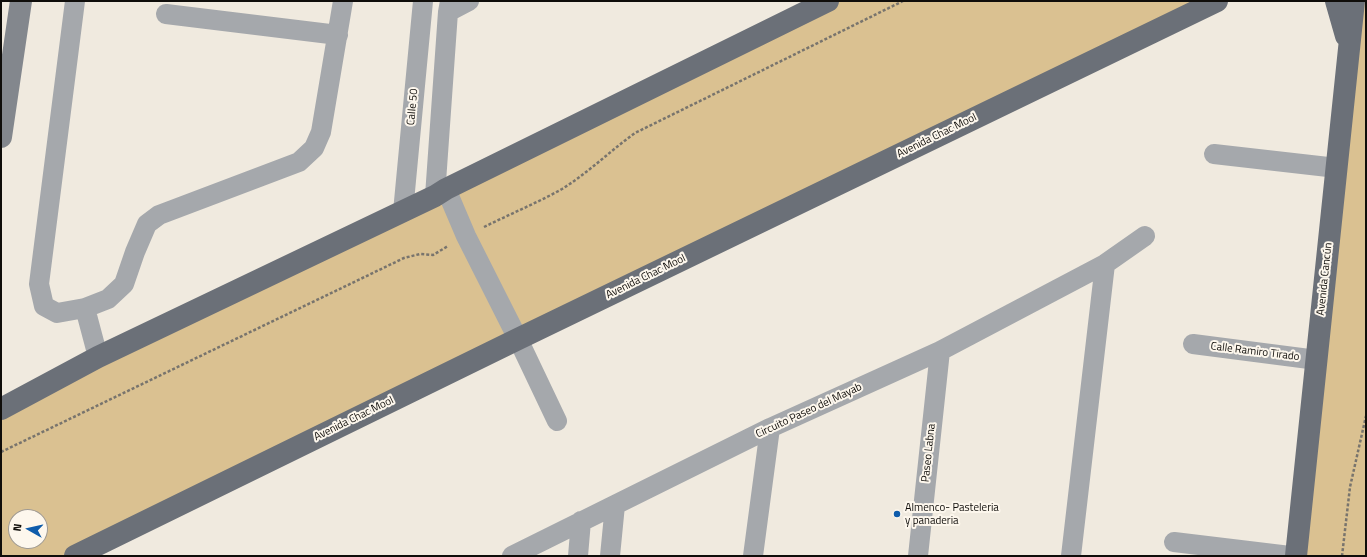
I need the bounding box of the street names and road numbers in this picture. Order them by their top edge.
street label: Calle 50 [405,88,421,126]
street label: Avenida Chac Mool [895,111,979,161]
street label: Avenida Cancún [1315,242,1335,316]
street label: Avenida Chac Mool [604,252,688,302]
street label: Calle Ramiro Tirado [1210,340,1300,364]
street label: Circuito Paseo del Mayab [754,381,864,441]
street label: Avenida Chac Mool [312,394,396,444]
street label: Paseo Labna [919,423,939,483]

